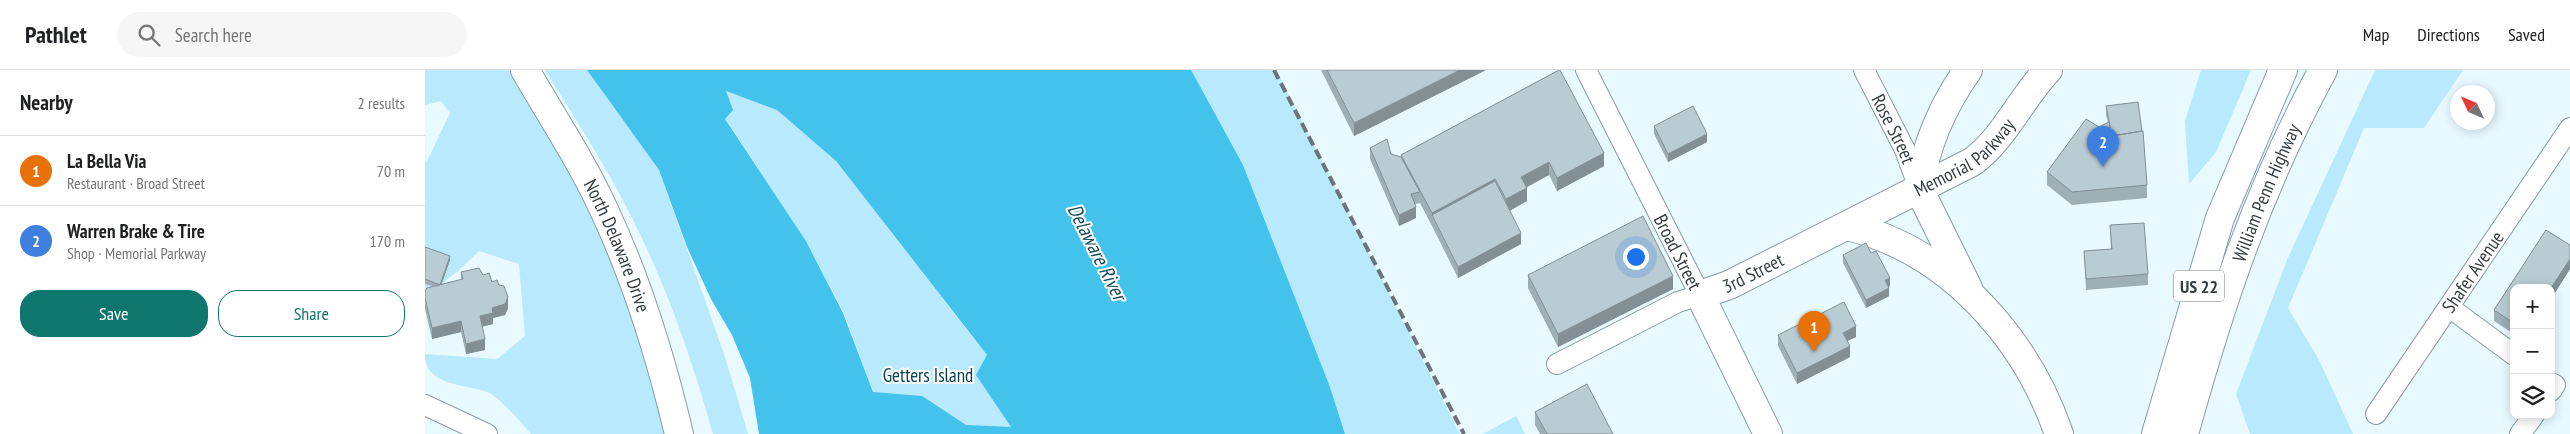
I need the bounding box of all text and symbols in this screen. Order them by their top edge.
search box [117,12,467,57]
text: Pathlet [25,19,87,50]
icon: search [135,21,163,49]
text: Search here [175,23,252,47]
text: Map [2363,23,2389,46]
text: Directions [2417,23,2480,46]
text: Saved [2508,23,2545,46]
north arrow [2450,85,2495,130]
text: Nearby [20,89,73,116]
street label: Rose Street [1866,90,1921,167]
text: 2 results [358,93,405,113]
street label: Memorial Parkway [1910,113,2020,202]
street label: William Penn Highway [2227,119,2306,265]
pin: 2 [2087,126,2119,167]
text: La Bella Via [67,149,146,173]
text: 1 [32,161,40,181]
text: 70 m [377,161,405,181]
text: Restaurant · Broad Street [67,173,205,193]
street label: North Delaware Drive [579,175,656,315]
water label: Delaware River [1062,199,1133,307]
street label: Broad Street [1649,210,1708,294]
text: Warren Brake & Tire [67,219,205,243]
street label: Shafer Avenue [2436,226,2509,317]
text: 2 [32,231,40,251]
text: 170 m [370,231,405,251]
text: Shop · Memorial Parkway [67,243,206,263]
your location [1623,244,1649,270]
street label: 3rd Street [1719,247,1788,298]
road number: US 22 [2174,270,2224,302]
map controls [2510,284,2555,419]
button: + [2510,284,2555,329]
button: Save [20,290,208,337]
button: Share [218,290,405,337]
pin: 1 [1798,311,1830,352]
button: − [2510,329,2555,374]
park label: Getters Island [883,363,973,387]
button: layers [2510,374,2555,419]

